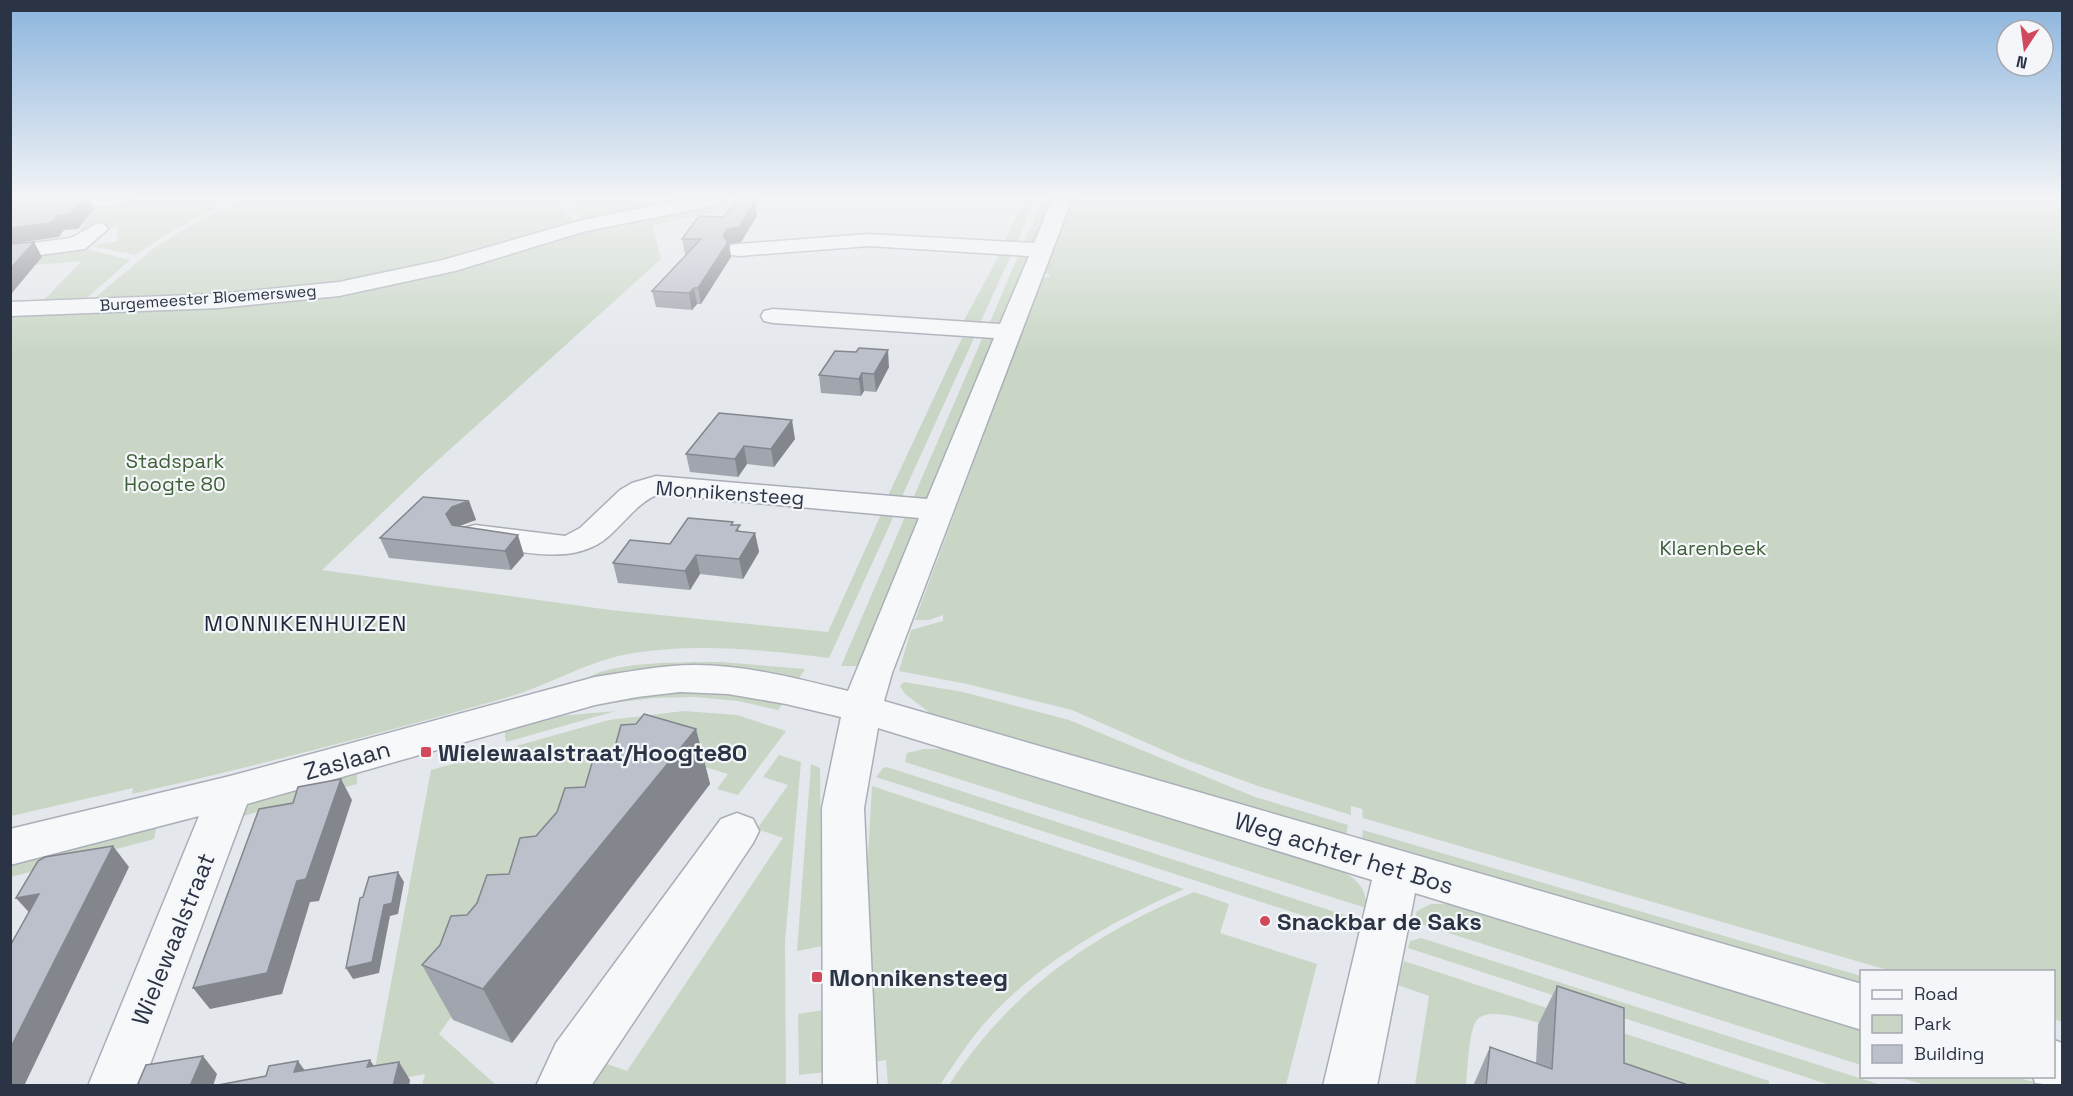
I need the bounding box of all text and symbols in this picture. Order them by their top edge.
north arrow [1995,18,2055,78]
text: N [2014,51,2029,74]
street label: Burgemeester Bloemersweg [99,280,317,316]
park label: Stadspark Hoogte 80 [124,448,226,497]
street label: Monnikensteeg [655,475,805,511]
park label: Klarenbeek [1659,535,1767,561]
district label: MONNIKENHUIZEN [204,609,408,637]
street label: Zaslaan [300,733,394,787]
place label: Wielewaalstraat/Hoogte80 [438,737,747,768]
marker: Wielewaalstraat/Hoogte80 [419,745,433,759]
street label: Weg achter het Bos [1231,805,1457,901]
street label: Wielewaalstraat [124,848,222,1030]
place label: Snackbar de Saks [1277,906,1482,937]
marker: Snackbar de Saks [1258,914,1272,928]
place label: Monnikensteeg [829,962,1008,993]
marker: Monnikensteeg [810,970,824,984]
legend [1860,970,2055,1078]
text: Road [1914,982,1958,1005]
text: Park [1914,1012,1952,1035]
text: Building [1914,1042,1984,1065]

